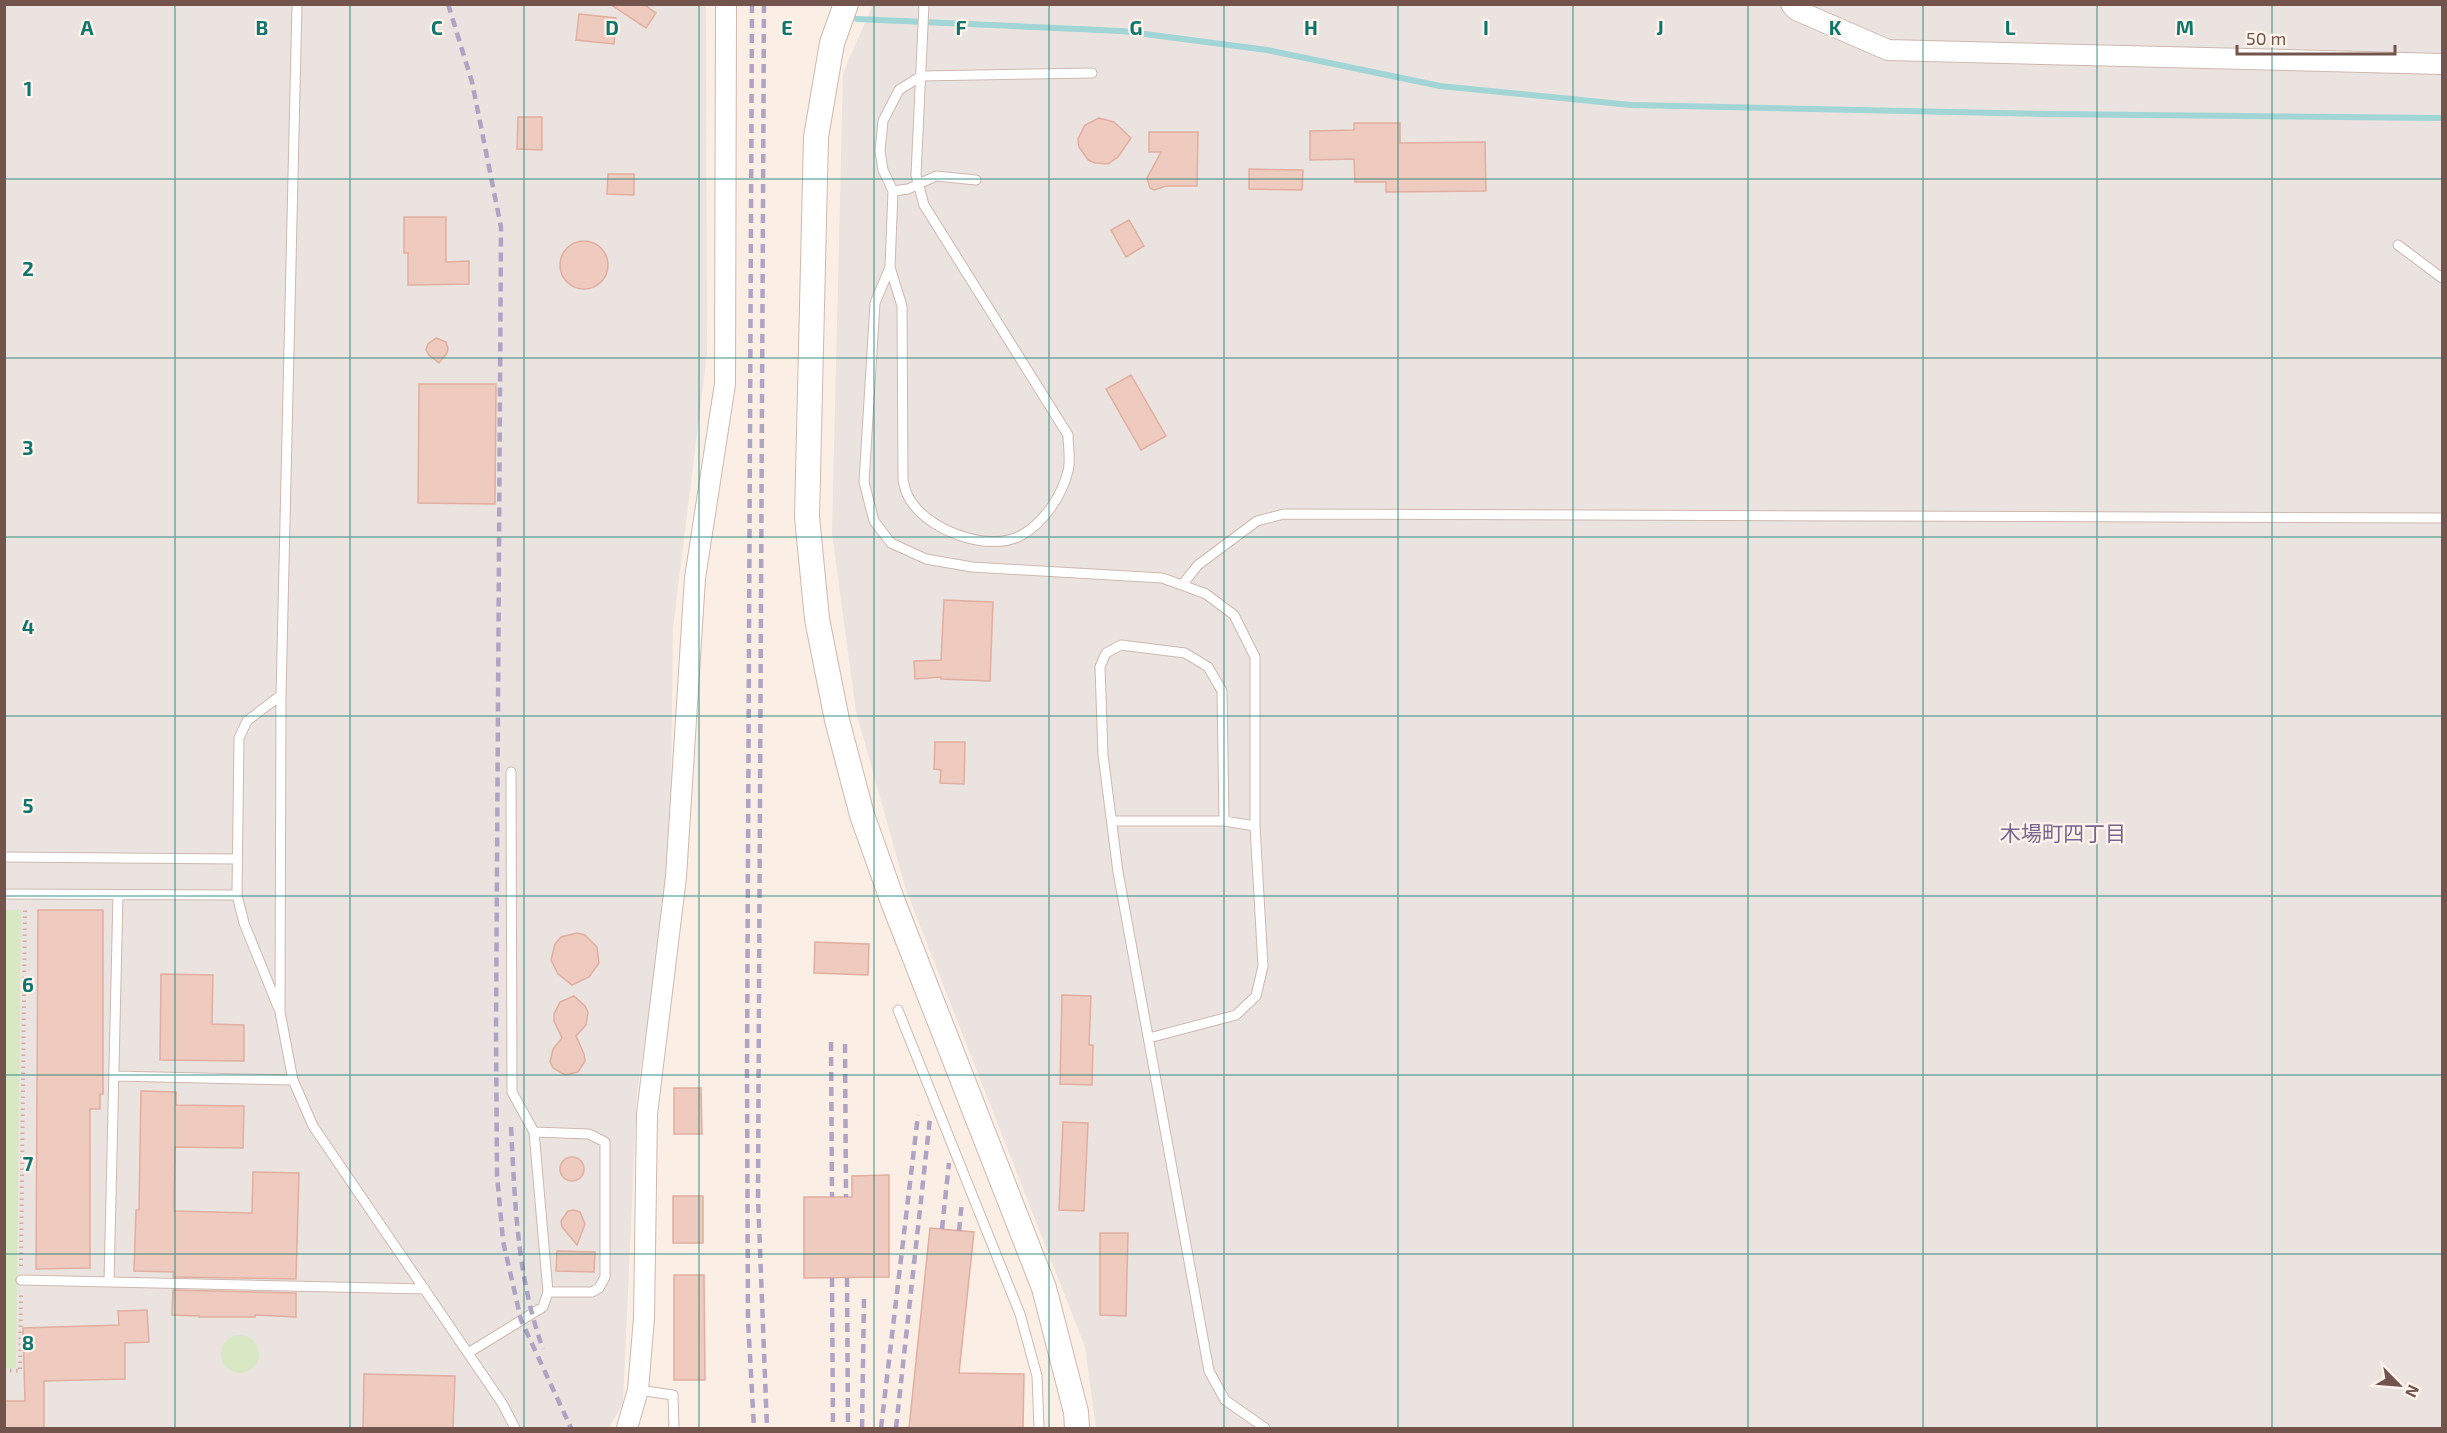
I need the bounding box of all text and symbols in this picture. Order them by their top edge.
text: A [80,15,94,39]
text: B [256,15,268,39]
text: C [431,15,443,39]
text: D [605,15,619,39]
text: E [781,15,793,39]
text: F [955,15,967,39]
text: G [1130,15,1142,39]
text: H [1304,15,1318,39]
text: I [1483,15,1489,39]
text: J [1656,15,1664,39]
text: K [1829,15,1842,39]
text: L [2005,15,2016,39]
text: M [2176,15,2194,39]
scale bar [2237,18,2394,56]
text: 50 m [2246,27,2286,49]
text: 1 [24,76,32,100]
text: 2 [22,256,34,280]
text: 3 [22,435,34,459]
text: 4 [22,614,35,638]
text: 5 [22,793,34,817]
district label: 木場町四丁目 [2000,820,2126,845]
text: 6 [22,972,34,996]
text: 7 [23,1151,34,1175]
text: 8 [22,1330,34,1354]
north arrow [2369,1355,2429,1415]
text: N [2402,1382,2424,1401]

